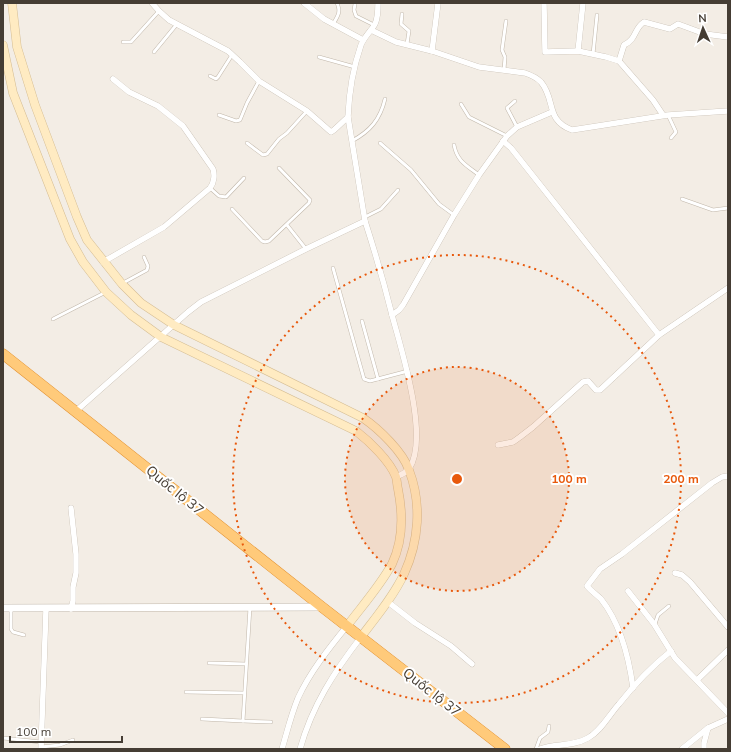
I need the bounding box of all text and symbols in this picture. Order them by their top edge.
north arrow [683,8,723,48]
text: N [698,11,707,25]
street label: Quốc lộ 37 [142,461,208,519]
text: 100 m [551,471,587,486]
text: 200 m [663,471,699,486]
centre of rings [450,472,464,486]
street label: Quốc lộ 37 [399,664,465,720]
scale bar [10,718,122,744]
text: 100 m [16,724,51,739]

